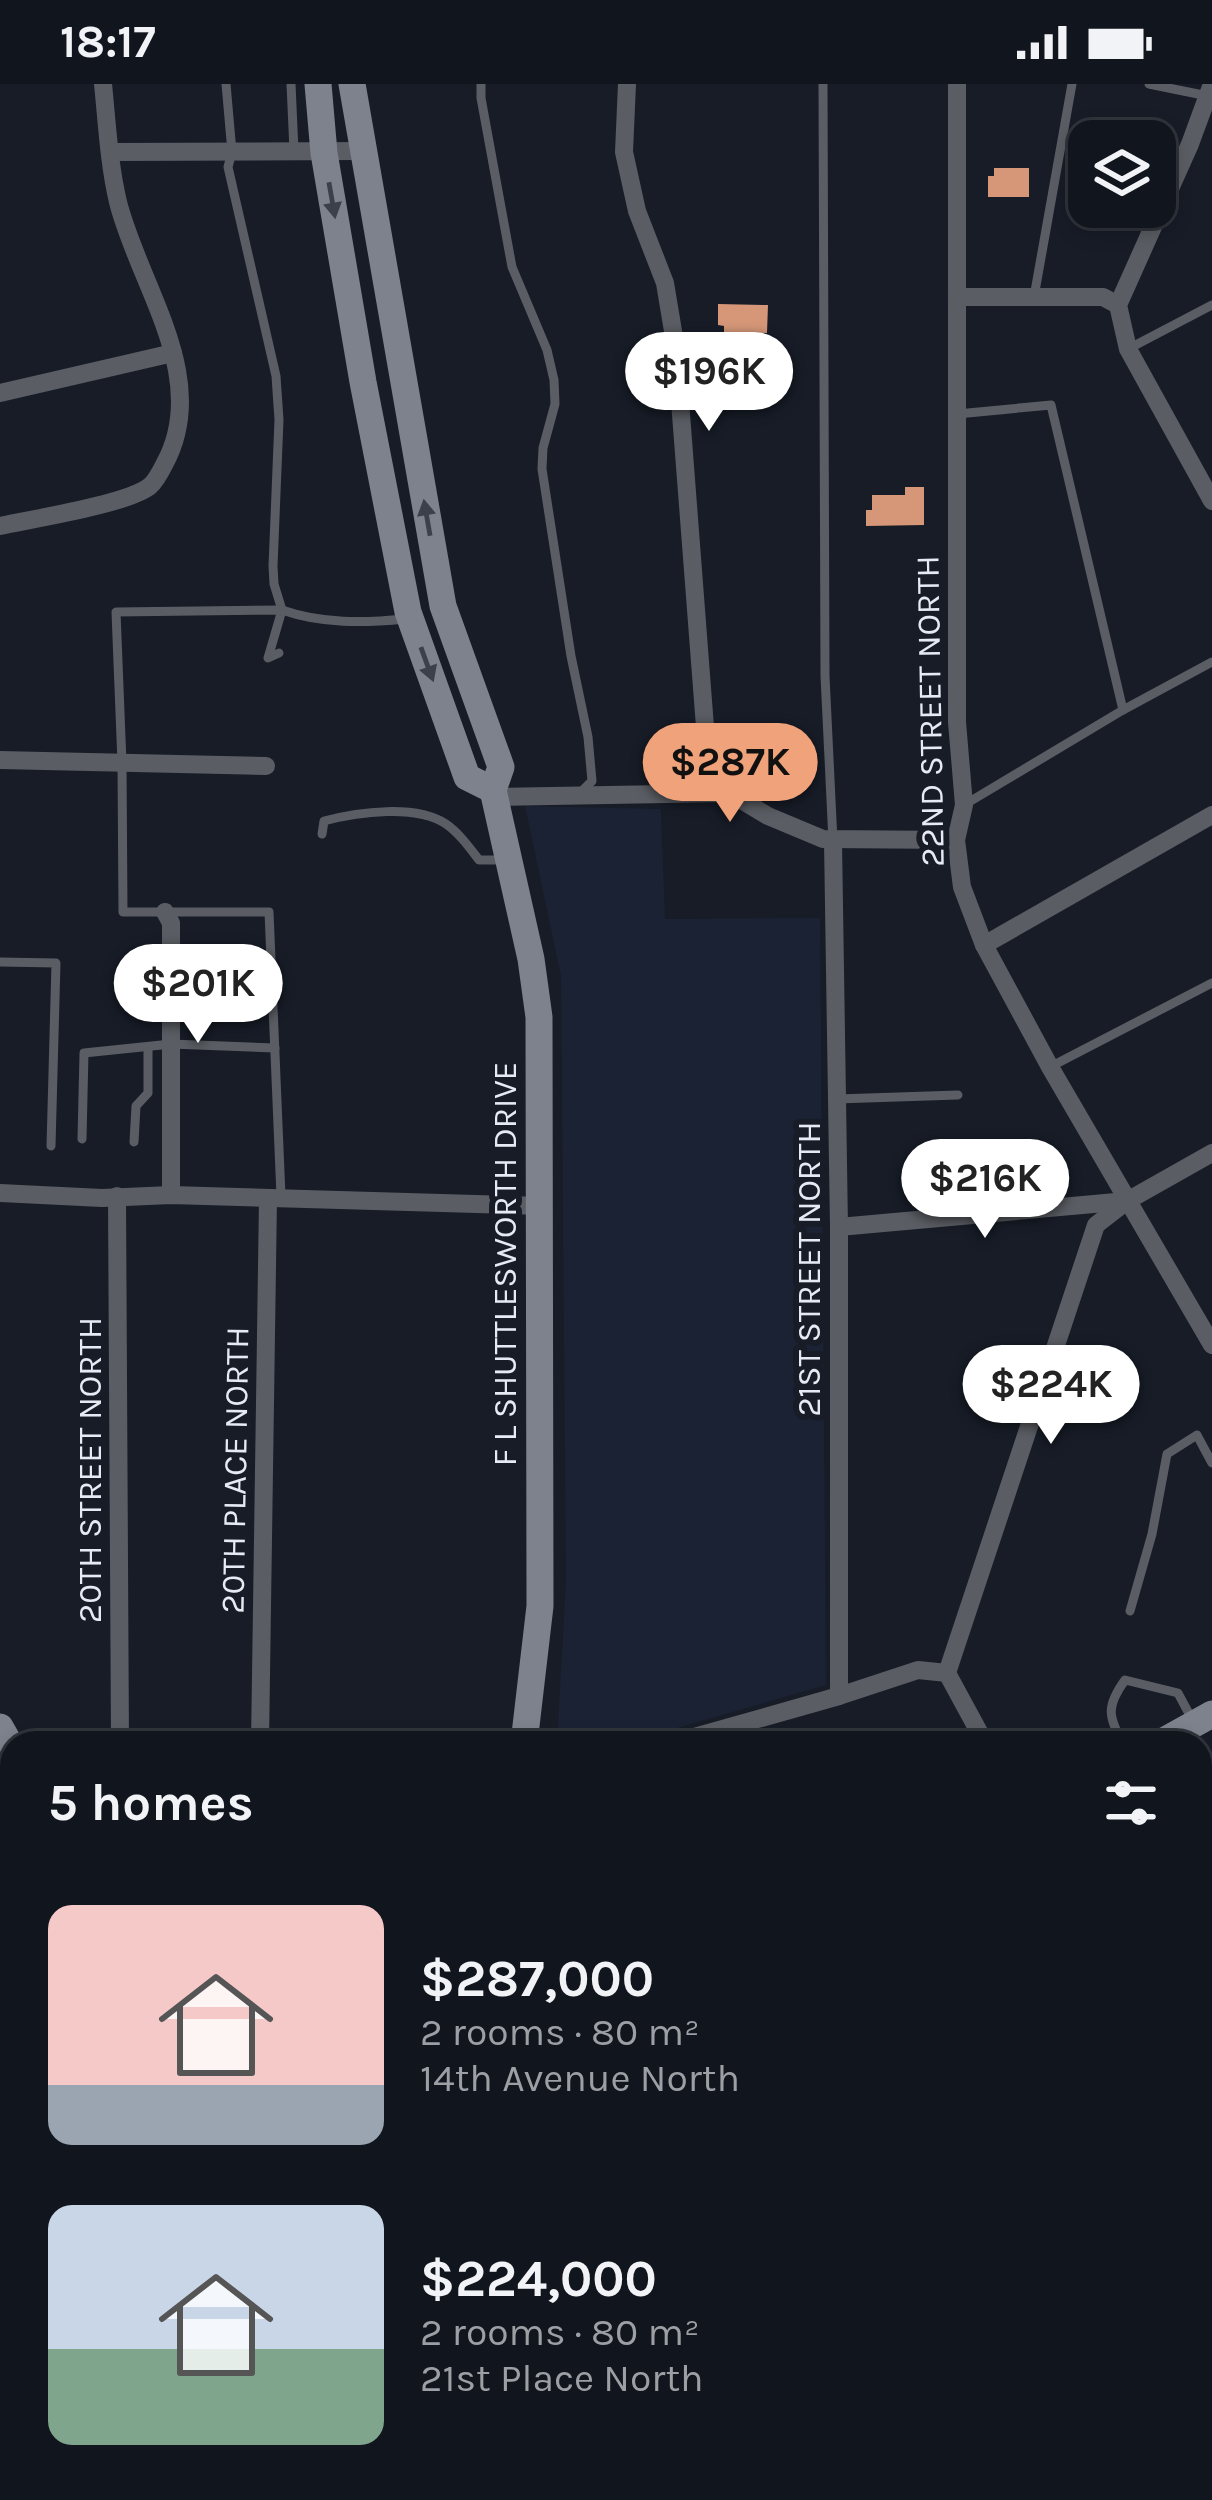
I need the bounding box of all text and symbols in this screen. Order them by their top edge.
text: 18:17 [60,16,156,68]
map controls [1068,120,1176,228]
button: layers [1068,120,1176,228]
one-way arrow [323,182,342,219]
pin: $196K [625,332,793,434]
text: $196K [652,348,766,394]
one-way arrow [417,498,436,536]
street label: 22ND STREET NORTH [908,555,952,867]
one-way arrow [419,646,437,682]
pin: $287K [646,723,814,825]
text: $287K [670,739,790,785]
pin: $201K [114,944,282,1046]
text: $201K [141,960,255,1006]
street label: F L SHUTTLESWORTH DRIVE [486,1062,524,1466]
street label: 21ST STREET NORTH [790,1121,828,1417]
pin: $216K [901,1139,1069,1241]
text: $216K [928,1155,1042,1201]
street label: 20TH STREET NORTH [71,1317,109,1623]
street label: 20TH PLACE NORTH [213,1326,257,1614]
pin: $224K [967,1345,1135,1447]
text: $224K [990,1361,1112,1407]
icon: filters [1098,1770,1164,1836]
text: 5 homes [48,1773,254,1833]
text: $287,000 [420,1949,654,2009]
icon: home [144,1953,288,2097]
text: 2 rooms · 80 m² [420,2009,700,2055]
text: 14th Avenue North [420,2055,740,2101]
text: $224,000 [420,2249,657,2309]
icon: home [144,2253,288,2397]
text: 2 rooms · 80 m² [420,2309,700,2355]
text: 21st Place North [420,2355,704,2401]

